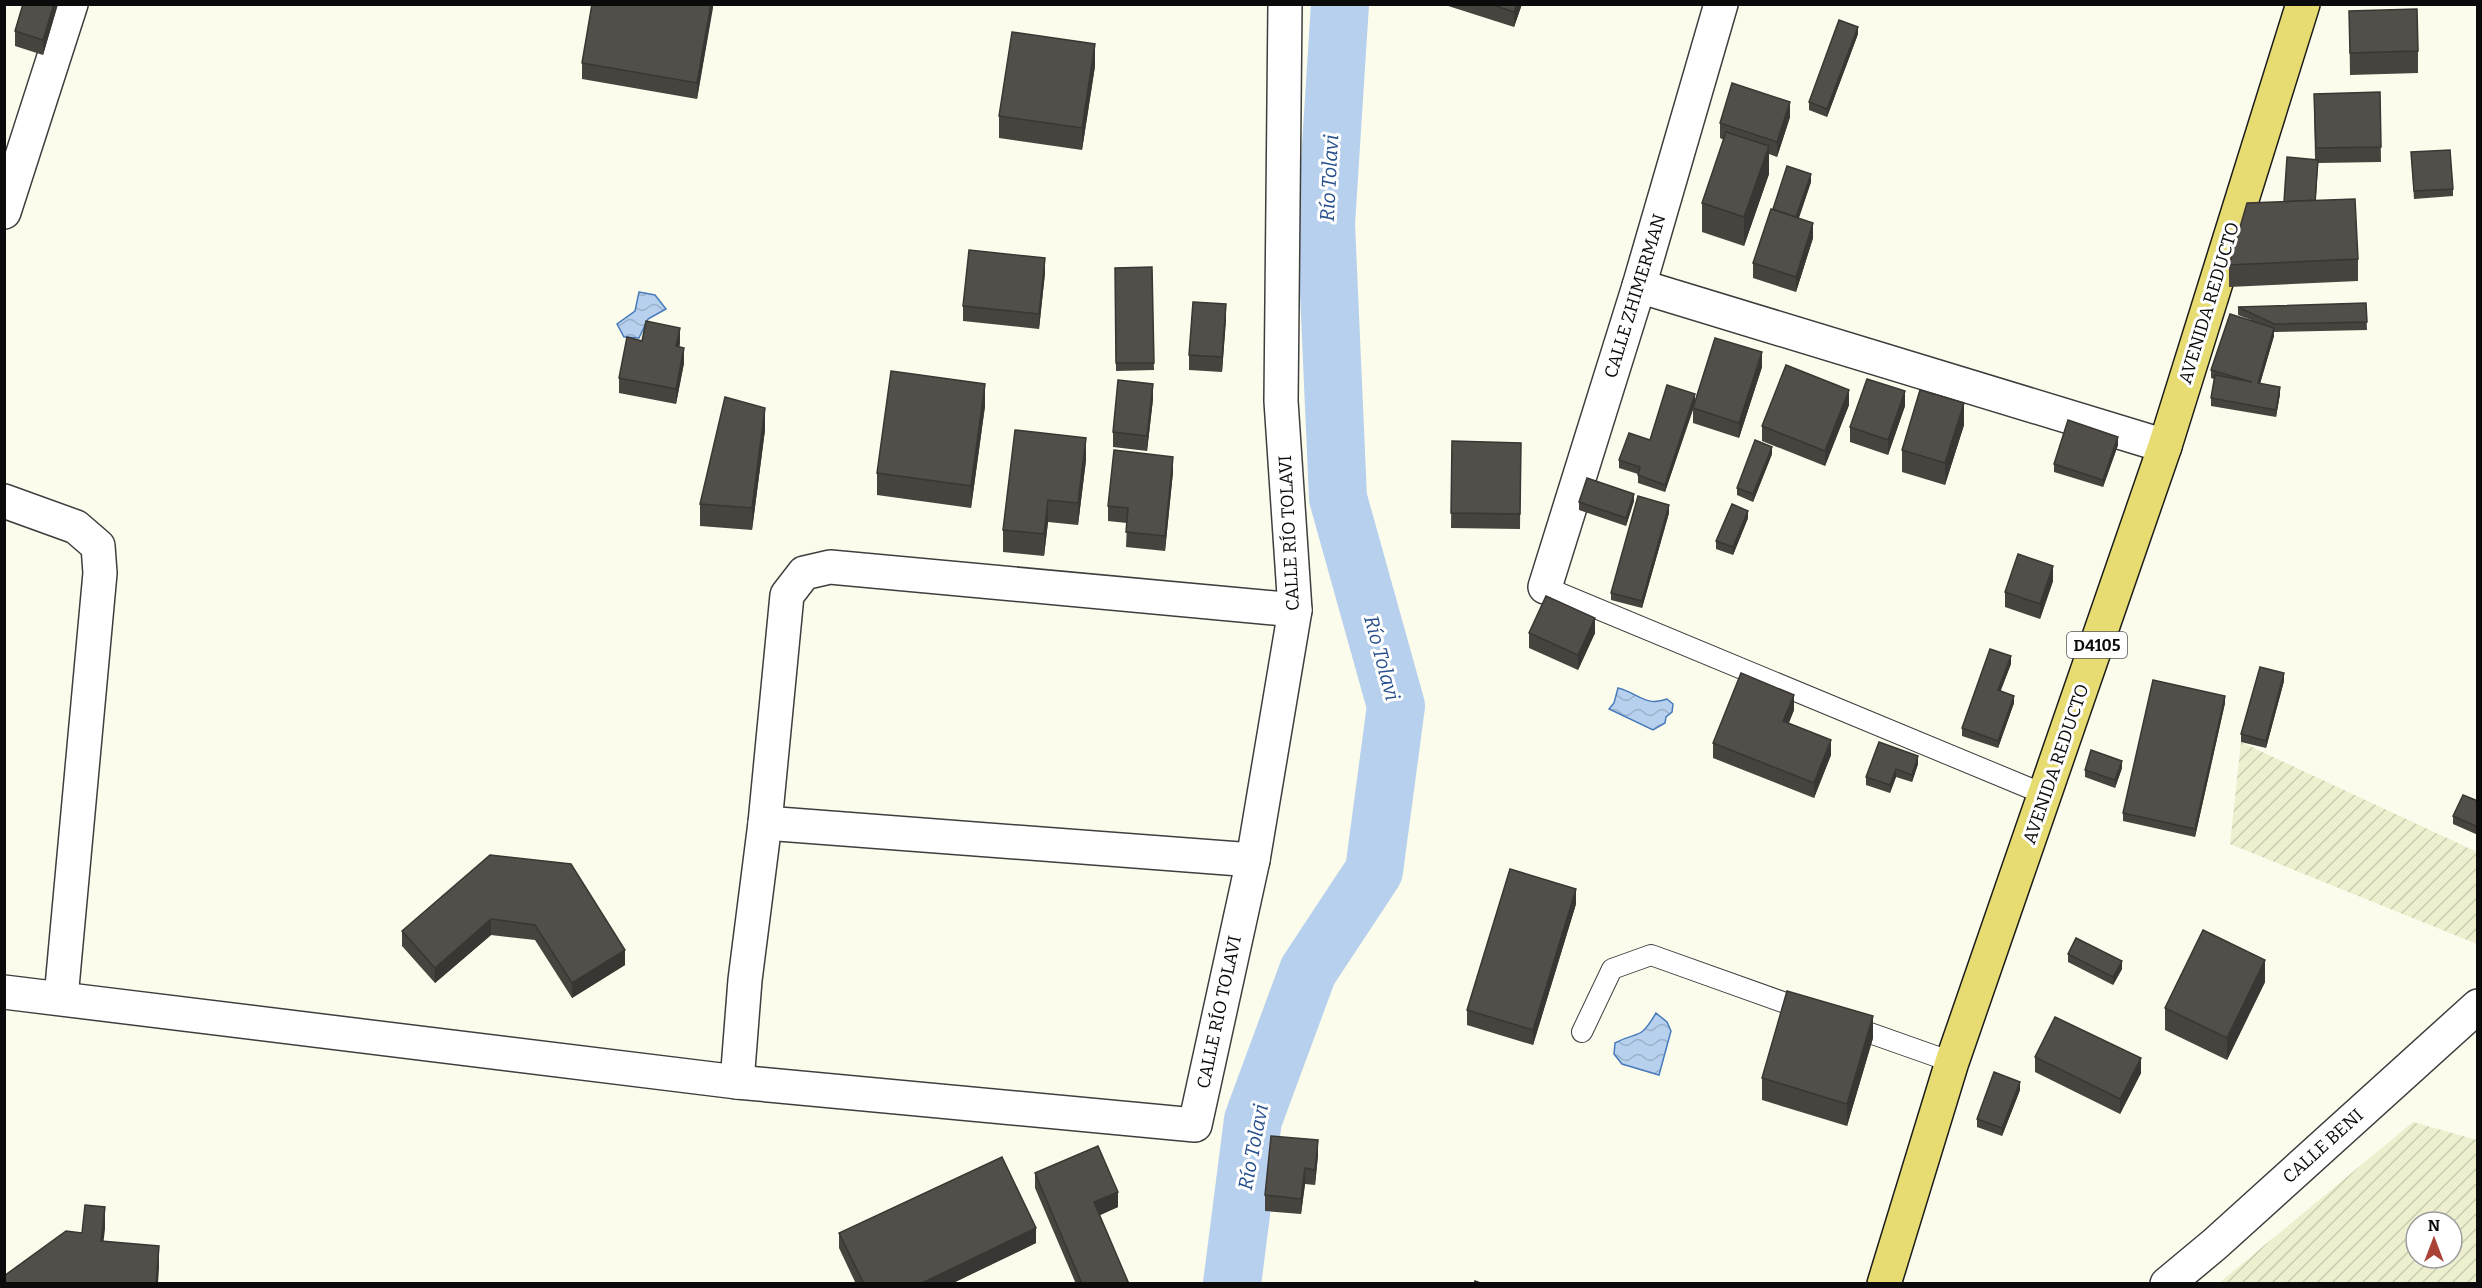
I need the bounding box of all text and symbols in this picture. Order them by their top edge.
water label: Río Tolavi [1315,134,1343,222]
street label: CALLE ZHIMERMAN [1600,211,1670,381]
street label: AVENIDA REDUCTO [2174,220,2244,386]
street label: CALLE RÍO TOLAVI [1273,455,1304,611]
water label: Río Tolavi [1359,613,1405,703]
road number: D4105 [2067,632,2127,658]
street label: AVENIDA REDUCTO [2018,681,2094,847]
street label: CALLE RÍO TOLAVI [1191,933,1246,1090]
water label: Río Tolavi [1233,1102,1273,1192]
street label: CALLE BENI [2278,1104,2368,1188]
north arrow [2404,1210,2464,1270]
text: N [2428,1216,2440,1235]

